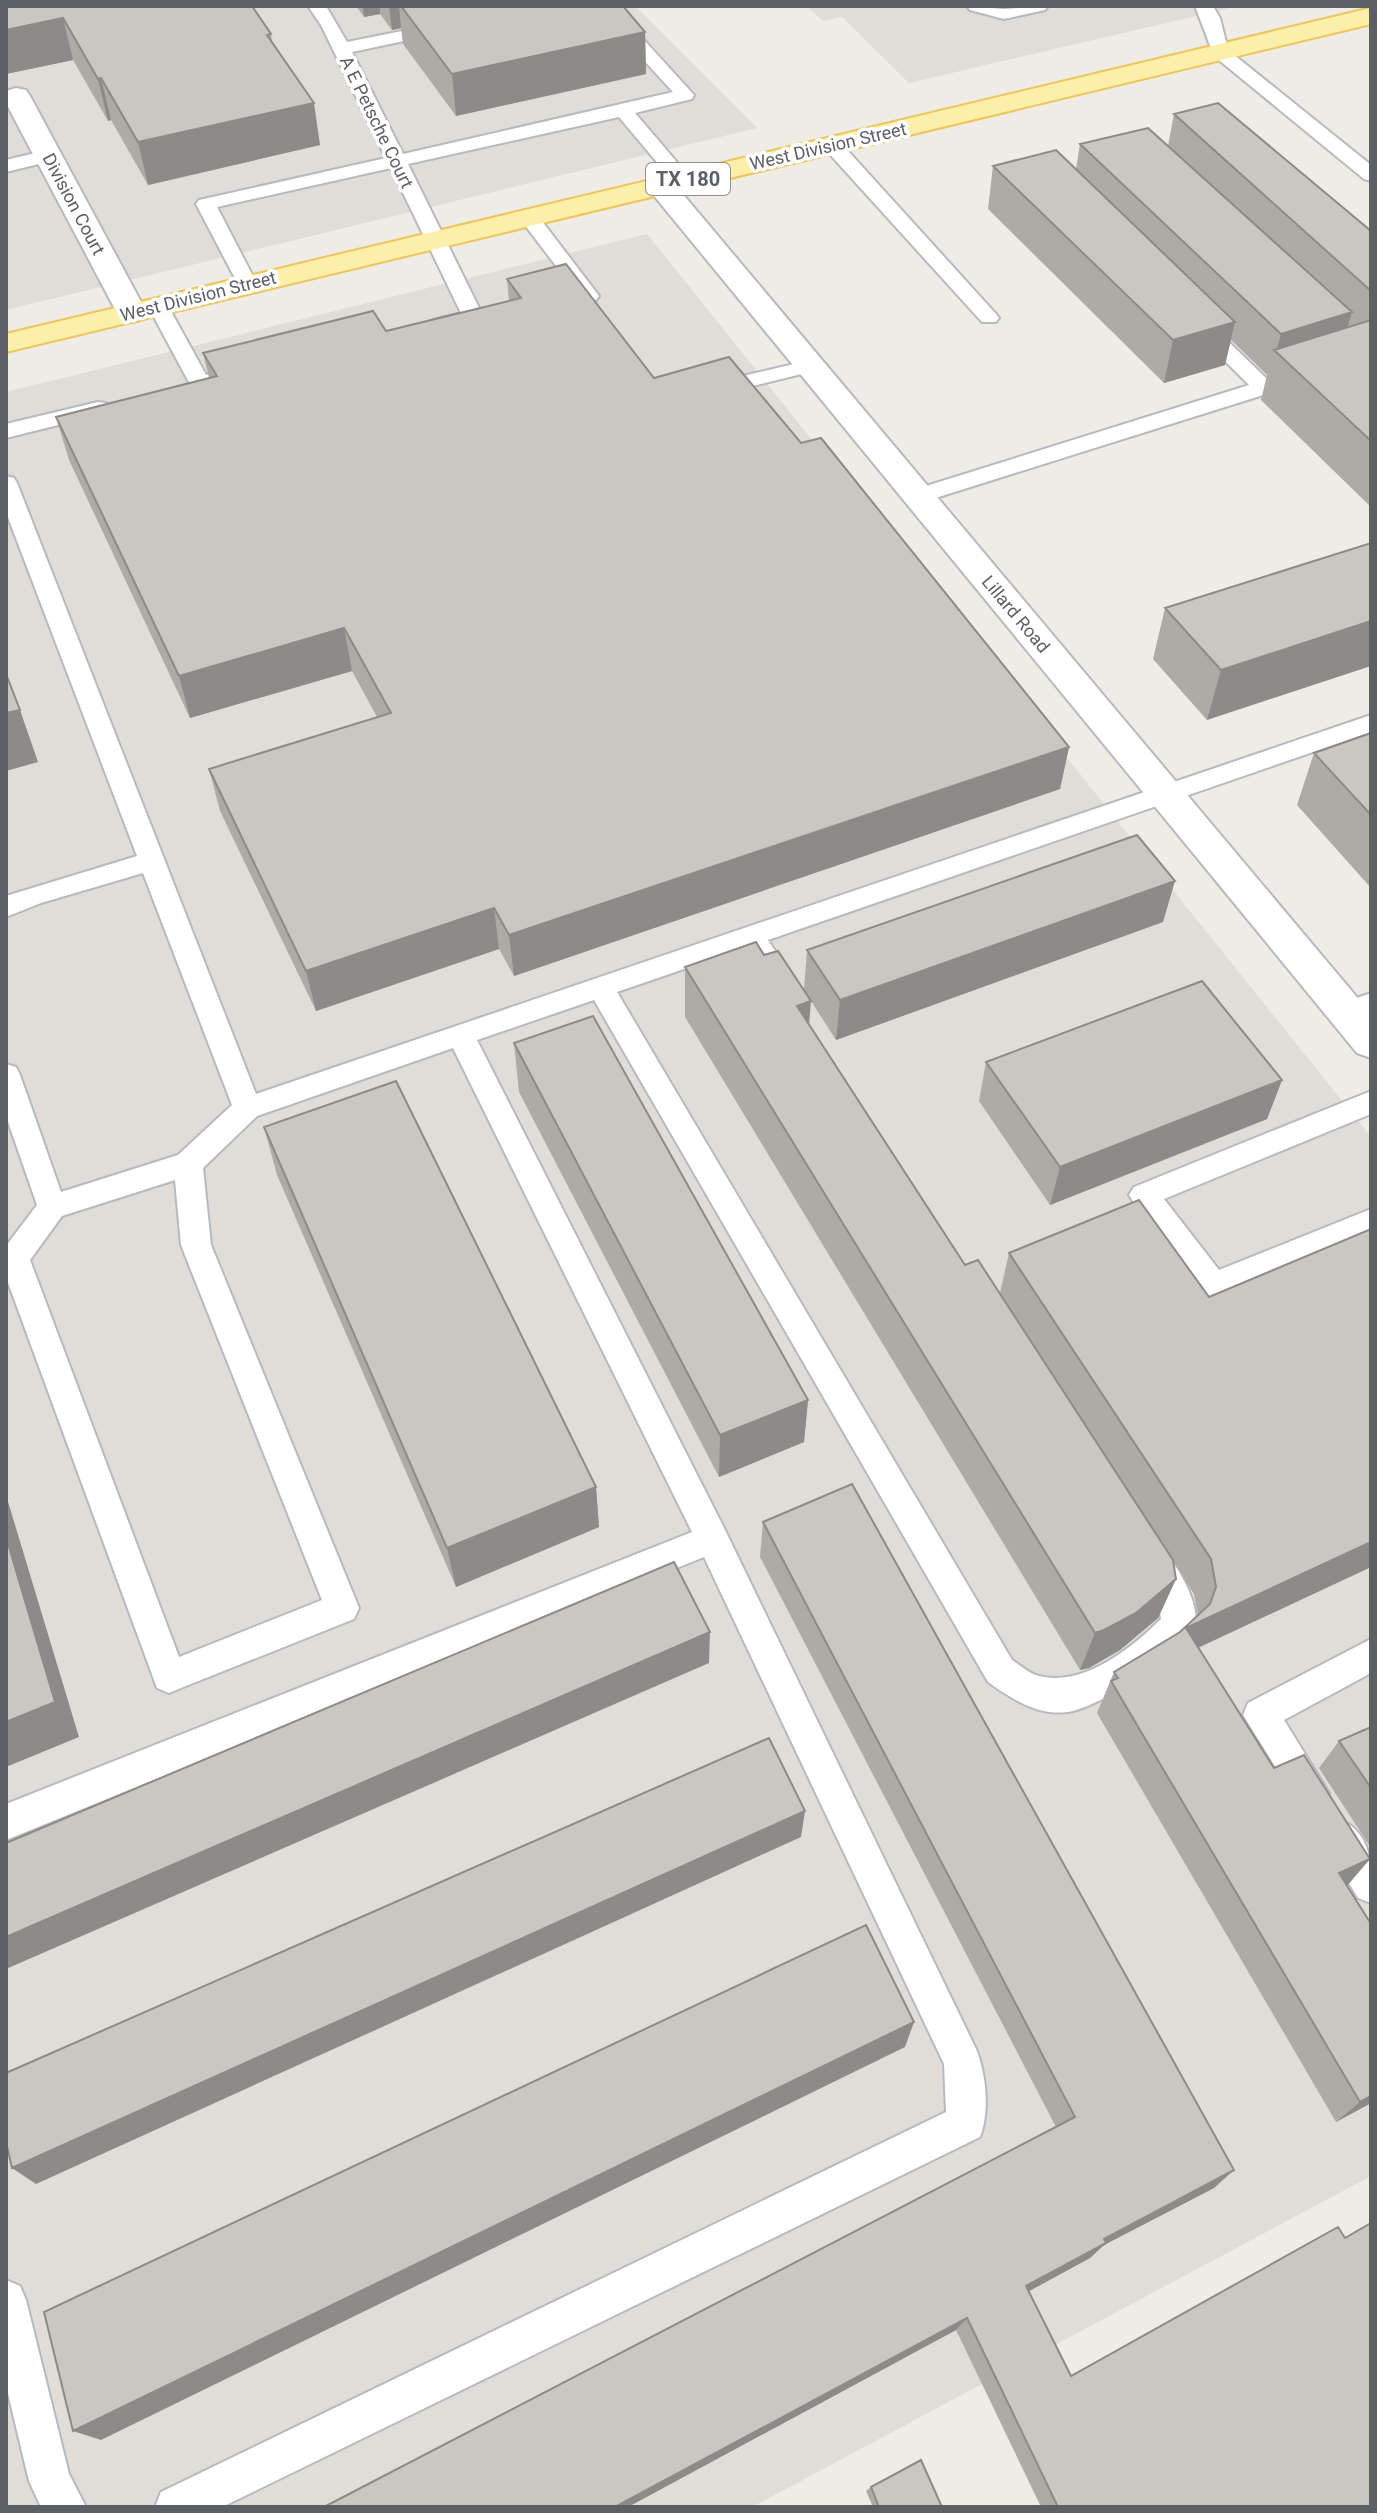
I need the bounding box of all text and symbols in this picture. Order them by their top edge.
street label: A E Petsche Court [336,52,418,192]
street label: West Division Street [748,118,908,174]
street label: Division Court [38,150,110,258]
road number: TX 180 [646,163,730,195]
street label: West Division Street [118,266,278,326]
street label: Lillard Road [978,571,1054,657]

